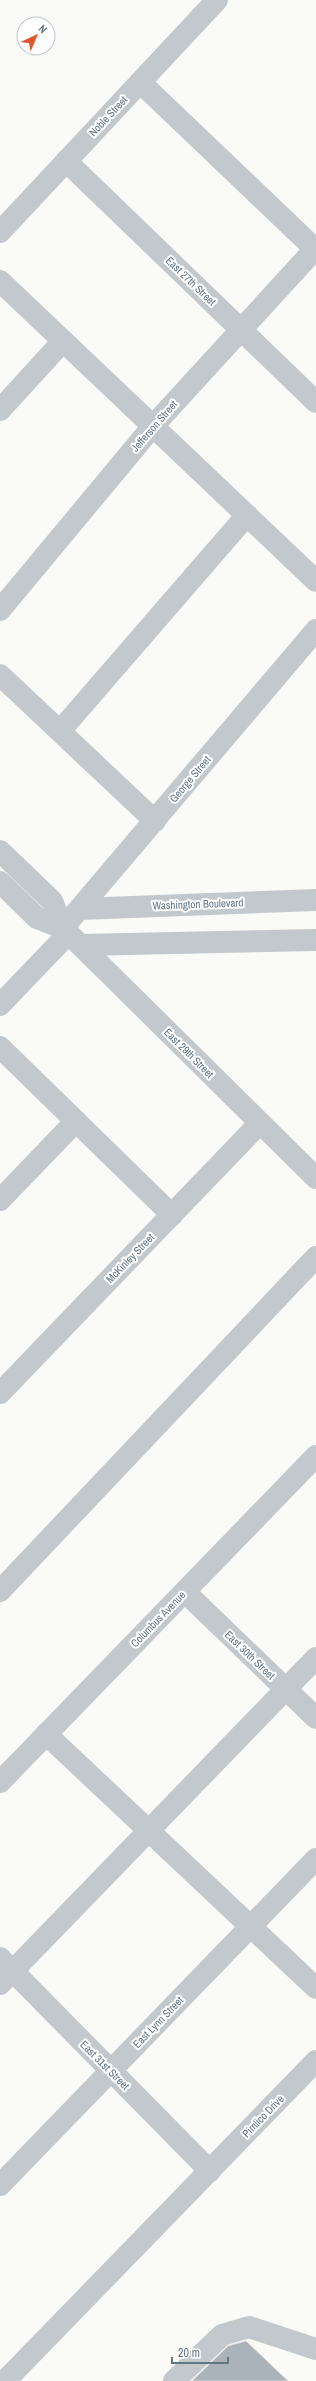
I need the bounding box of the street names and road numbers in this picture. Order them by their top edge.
street label: Noble Street [86,93,131,139]
street label: East 27th Street [163,253,219,309]
street label: Jefferson Street [128,397,180,455]
street label: George Street [166,752,214,805]
street label: Washington Boulevard [152,895,244,913]
street label: East 29th Street [161,1025,217,1081]
street label: McKinley Street [103,1230,157,1286]
street label: Columbus Avenue [128,1588,188,1650]
street label: East 30th Street [222,1627,278,1683]
street label: East Lynn Street [130,1993,186,2051]
street label: East 31st Street [77,2037,133,2093]
street label: Pimlico Drive [239,2092,287,2140]

